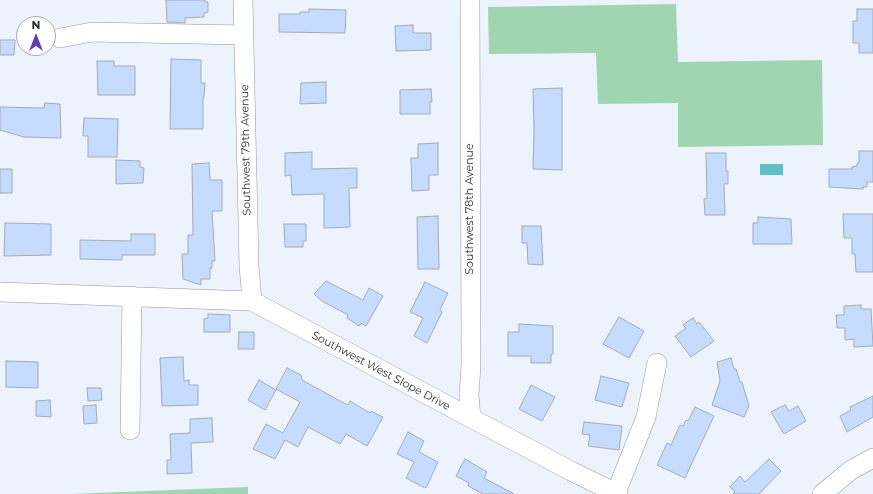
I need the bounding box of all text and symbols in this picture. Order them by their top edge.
north arrow [16,16,56,56]
text: N [32,18,40,32]
street label: Southwest 79th Avenue [238,84,254,216]
street label: Southwest 78th Avenue [463,143,477,275]
street label: Southwest West Slope Drive [309,329,453,413]

